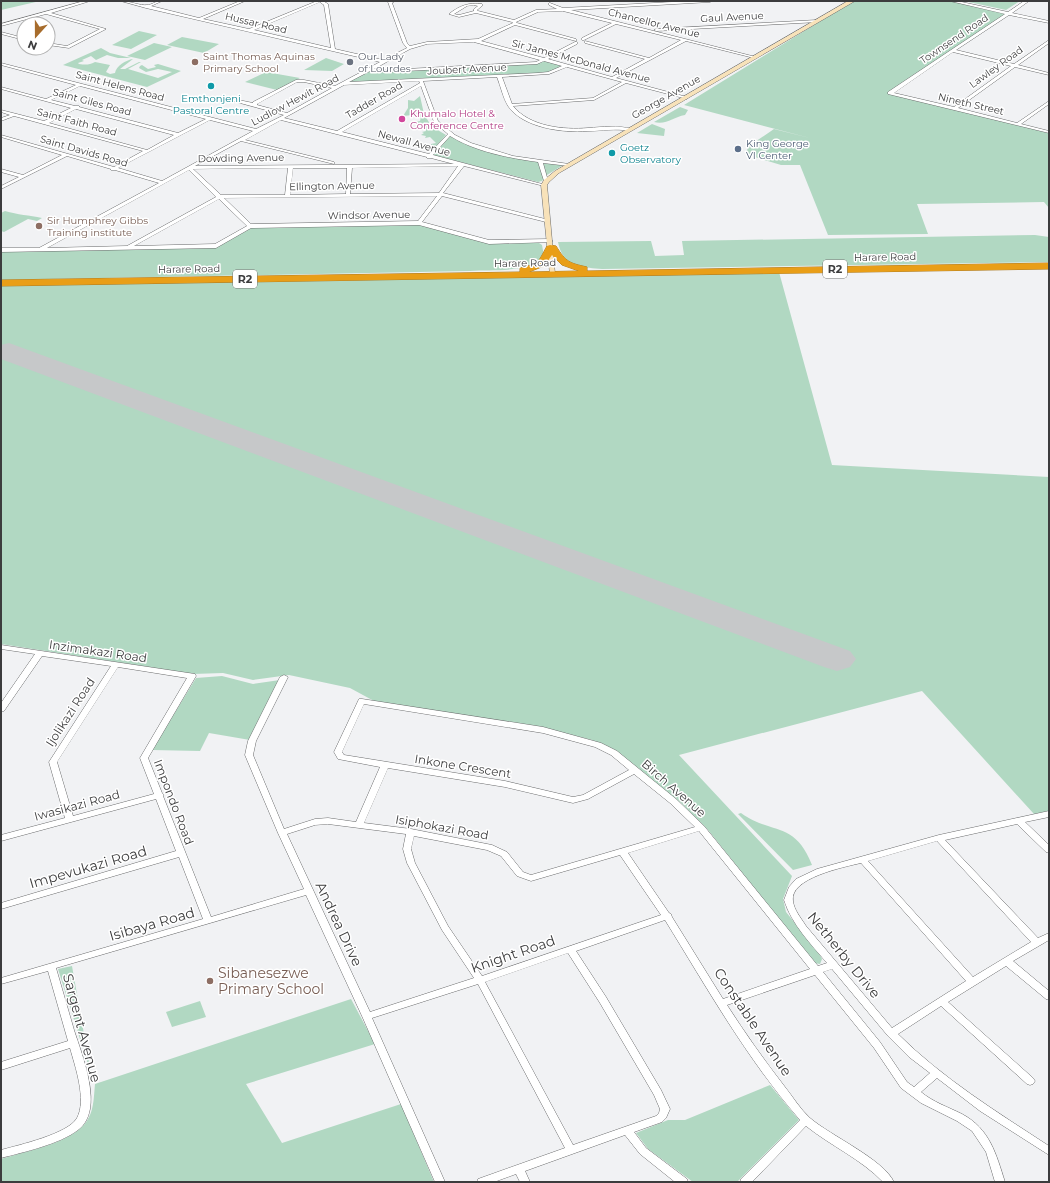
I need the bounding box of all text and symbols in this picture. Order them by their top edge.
street label: Chancellor Avenue [607,5,701,41]
street label: Gaul Avenue [700,9,764,25]
street label: Hussar Road [224,10,288,36]
street label: Townsend Road [917,11,991,67]
north arrow [16,16,56,56]
street label: Sir James McDonald Avenue [510,36,652,86]
text: N [26,37,39,53]
street label: Lawley Road [967,43,1025,91]
place label: Saint Thomas Aquinas Primary School [203,50,315,75]
place label: Our Lady of Lourdes [358,50,411,75]
marker: Saint Thomas Aquinas Primary School [190,57,200,67]
marker: Our Lady of Lourdes [345,57,355,67]
street label: Joubert Avenue [426,60,507,78]
street label: Saint Helens Road [74,68,166,104]
street label: Ludlow Hewit Road [249,71,341,129]
street label: George Avenue [629,72,703,122]
street label: Tadder Road [343,78,405,122]
marker: Emthonjeni Pastoral Centre [206,81,216,91]
street label: Saint Giles Road [51,85,133,119]
street label: Nineth Street [937,90,1005,118]
place label: Emthonjeni Pastoral Centre [173,92,249,117]
street label: Saint Faith Road [36,105,118,139]
place label: Khumalo Hotel & Conference Centre [410,107,504,132]
marker: Khumalo Hotel & Conference Centre [397,114,407,124]
street label: Newall Avenue [376,127,452,159]
street label: Saint Davids Road [39,132,129,170]
place label: King George VI Center [746,137,809,162]
place label: Goetz Observatory [620,141,681,166]
marker: King George VI Center [733,144,743,154]
marker: Goetz Observatory [607,148,617,158]
street label: Dowding Avenue [198,151,284,165]
street label: Ellington Avenue [289,179,375,193]
street label: Windsor Avenue [328,208,410,222]
place label: Sir Humphrey Gibbs Training institute [47,214,148,239]
marker: Sir Humphrey Gibbs Training institute [34,221,44,231]
street label: Harare Road [854,250,916,264]
street label: Harare Road [494,256,556,270]
road number: R2 [823,260,847,278]
street label: Harare Road [158,262,220,276]
road number: R2 [233,270,257,288]
street label: Inzimakazi Road [48,637,148,665]
street label: Ijolikazi Road [42,675,98,749]
street label: Inkone Crescent [414,751,513,781]
street label: Birch Avenue [639,756,709,820]
street label: Impondo Road [151,757,197,847]
street label: Iwasikazi Road [32,786,122,824]
street label: Isiphokazi Road [394,811,490,843]
street label: Impevukazi Road [27,842,149,892]
street label: Andrea Drive [312,879,366,969]
street label: Isibaya Road [107,903,197,945]
street label: Netherby Drive [804,908,884,1002]
street label: Knight Road [468,931,558,977]
place label: Sibanesezwe Primary School [218,964,324,998]
street label: Constable Avenue [710,965,796,1079]
street label: Sargent Avenue [59,972,105,1084]
marker: Sibanesezwe Primary School [205,976,215,986]

